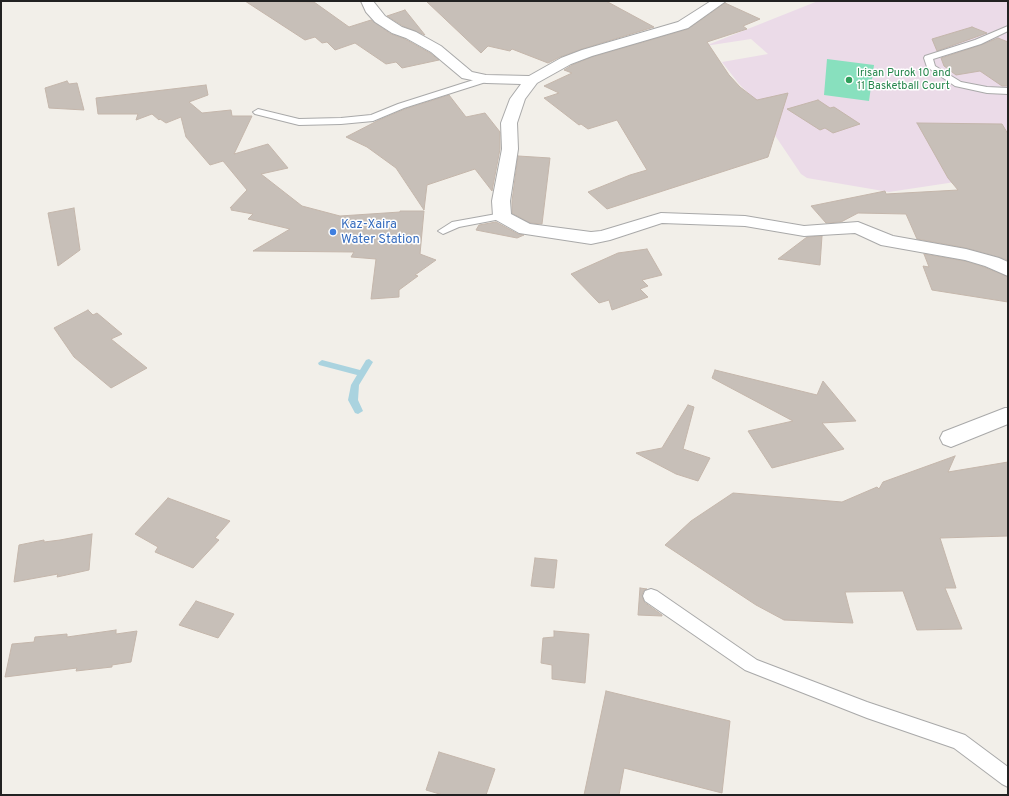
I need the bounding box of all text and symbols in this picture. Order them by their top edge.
place label: Irisan Purok 10 and 11 Basketball Court [857,67,951,93]
marker: Irisan Purok 10 and 11 Basketball Court [844,75,854,85]
place label: Kaz-Xaira Water Station [341,217,420,248]
marker: Kaz-Xaira Water Station [328,227,338,237]

